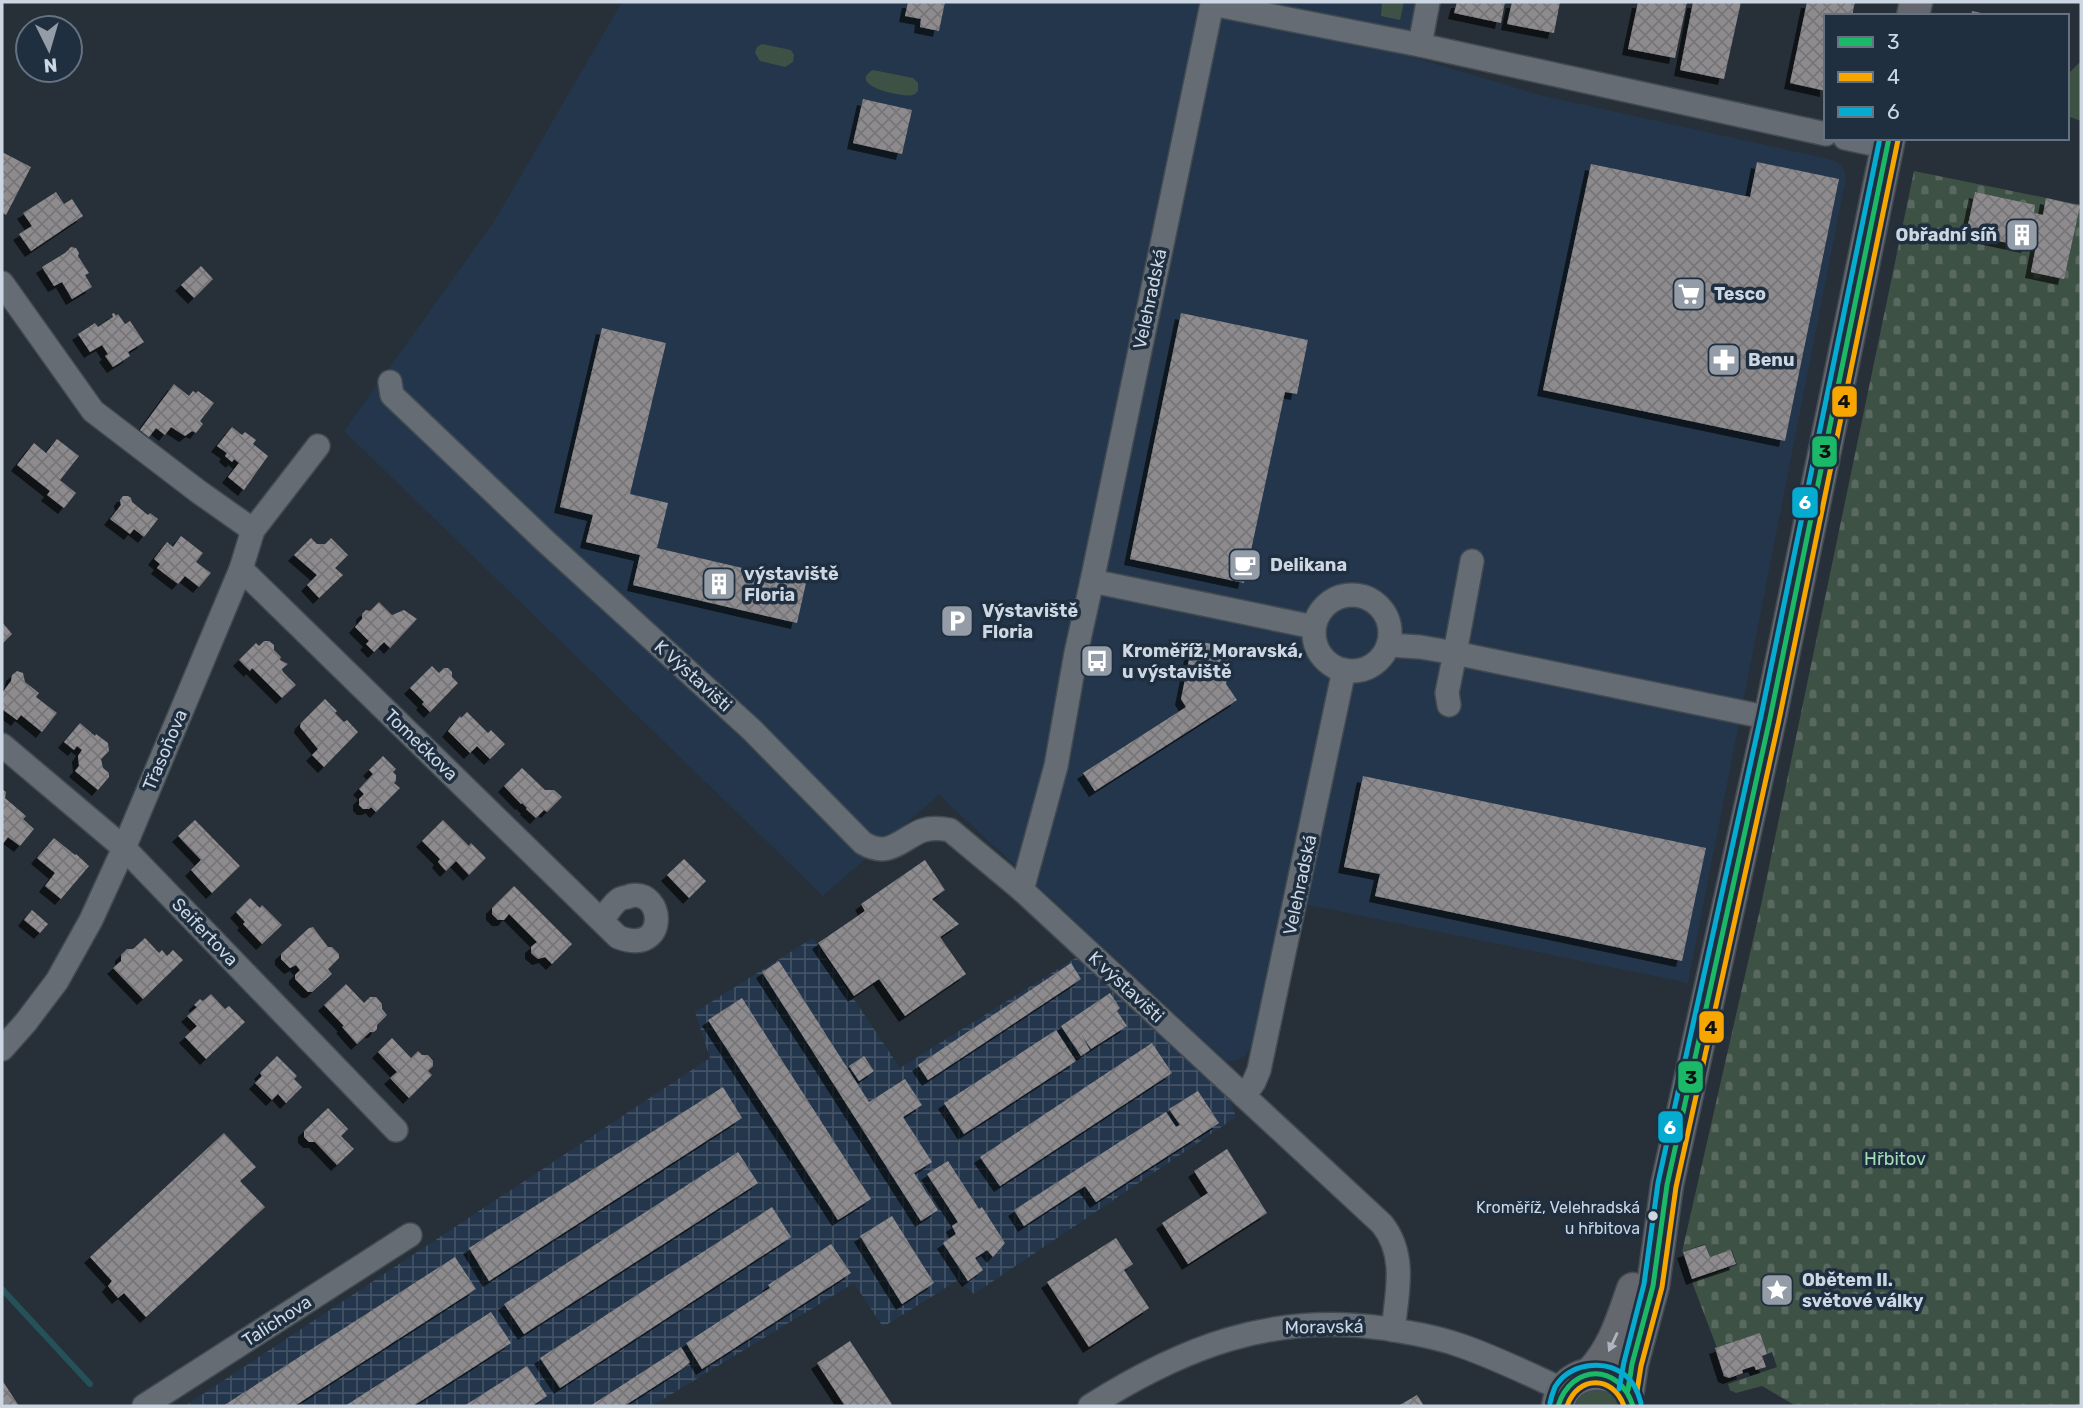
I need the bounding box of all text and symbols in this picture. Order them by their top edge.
north arrow [14,14,84,84]
legend [1824,14,2069,140]
text: 3 [1887,29,1900,54]
text: N [43,53,58,77]
text: 4 [1887,64,1900,89]
text: 6 [1887,99,1900,124]
building icon: Obřadní síň [2003,216,2041,254]
place label: Obřadní síň [1896,224,1997,246]
street label: Velehradská [1129,247,1171,351]
supermarket icon: Tesco [1670,275,1708,313]
place label: Tesco [1714,283,1766,305]
pharmacy icon: Benu [1705,341,1743,379]
place label: Benu [1748,349,1794,371]
line badge: 4 [1831,385,1858,418]
text: 4 [1838,390,1851,413]
line badge: 3 [1811,435,1838,468]
text: 3 [1819,440,1831,463]
line badge: 6 [1791,486,1819,519]
text: 6 [1799,491,1811,514]
cafe icon: Delikana [1226,546,1264,584]
place label: Delikana [1270,554,1347,576]
place label: výstaviště Floria [744,563,839,606]
building icon: výstaviště Floria [700,565,738,603]
place label: Výstaviště Floria [982,600,1078,643]
parking icon: Výstaviště Floria [938,602,976,640]
street label: K Výstavišti [650,636,736,716]
place label: Kroměříž, Moravská, u výstaviště [1122,640,1303,683]
bus stop icon: Kroměříž, Moravská, u výstaviště [1078,642,1116,680]
street label: Tomečkova [380,705,462,785]
street label: Třasoňova [138,706,192,794]
street label: Velehradská [1279,833,1321,937]
street label: Seifertova [167,893,243,971]
street label: K výstavišti [1084,947,1168,1027]
line badge: 4 [1698,1010,1725,1044]
text: 4 [1705,1016,1718,1039]
line badge: 3 [1677,1060,1704,1094]
text: 3 [1685,1066,1697,1089]
line badge: 6 [1657,1110,1684,1144]
text: 6 [1664,1116,1676,1139]
park label: Hřbitov [1864,1148,1926,1170]
place label: Kroměříž, Velehradská u hřbitova [1476,1198,1640,1238]
marker: Kroměříž, Velehradská u hřbitova [1646,1209,1660,1223]
place label: Obětem II. světové války [1802,1269,1924,1312]
place icon: Obětem II. světové války [1758,1271,1796,1309]
street label: Talichova [238,1291,316,1351]
street label: Moravská [1284,1315,1364,1339]
one-way arrow [1607,1332,1619,1352]

